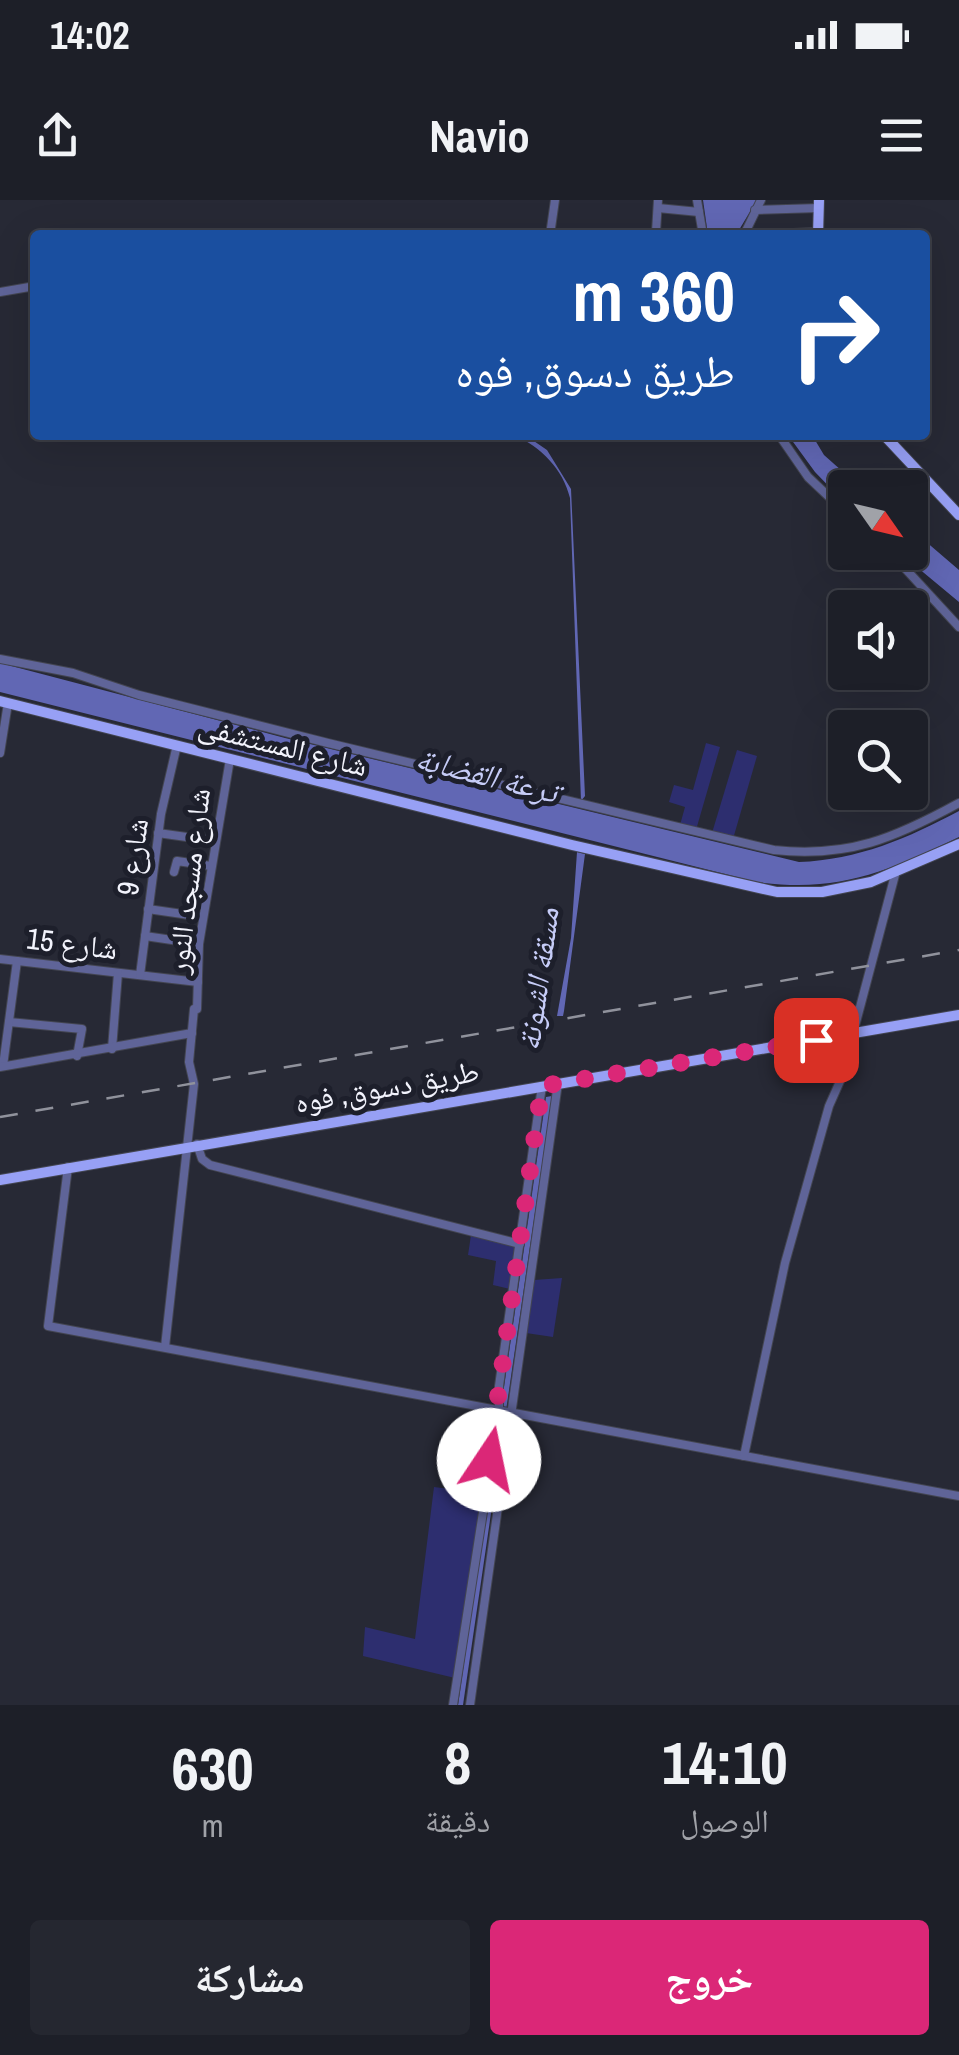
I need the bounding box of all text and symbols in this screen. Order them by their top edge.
text: 14:02 [50,10,130,61]
text: Navio [429,105,530,166]
icon: share [30,108,85,163]
icon: menu [874,108,929,163]
text: 360 m [572,249,735,343]
icon: right [770,270,900,400]
text: طريق دسوق, فوه [455,340,735,401]
north arrow [828,470,928,570]
map controls [828,470,928,810]
button: sound [828,590,928,690]
street label: شارع المستشفى [195,705,372,785]
button: search [828,710,928,810]
water label: ترعة القضابة [412,736,569,814]
street label: شارع مسجد النور [157,786,219,977]
street label: شارع 9 [107,816,157,898]
water label: مسقة الشونة [506,904,569,1053]
street label: شارع 15 [24,918,120,968]
pin [774,998,859,1083]
icon: arrive [789,1013,844,1068]
street label: طريق دسوق, فوه [292,1050,482,1122]
position arrow [437,1408,541,1512]
text: 8 [444,1722,471,1803]
text: 14:10 [662,1722,788,1803]
text: 630 [172,1728,254,1809]
text: دقيقة [425,1799,490,1842]
text: الوصول [680,1799,769,1842]
text: m [202,1804,223,1847]
button: مشاركة [30,1920,470,2035]
button: خروج [490,1920,929,2035]

